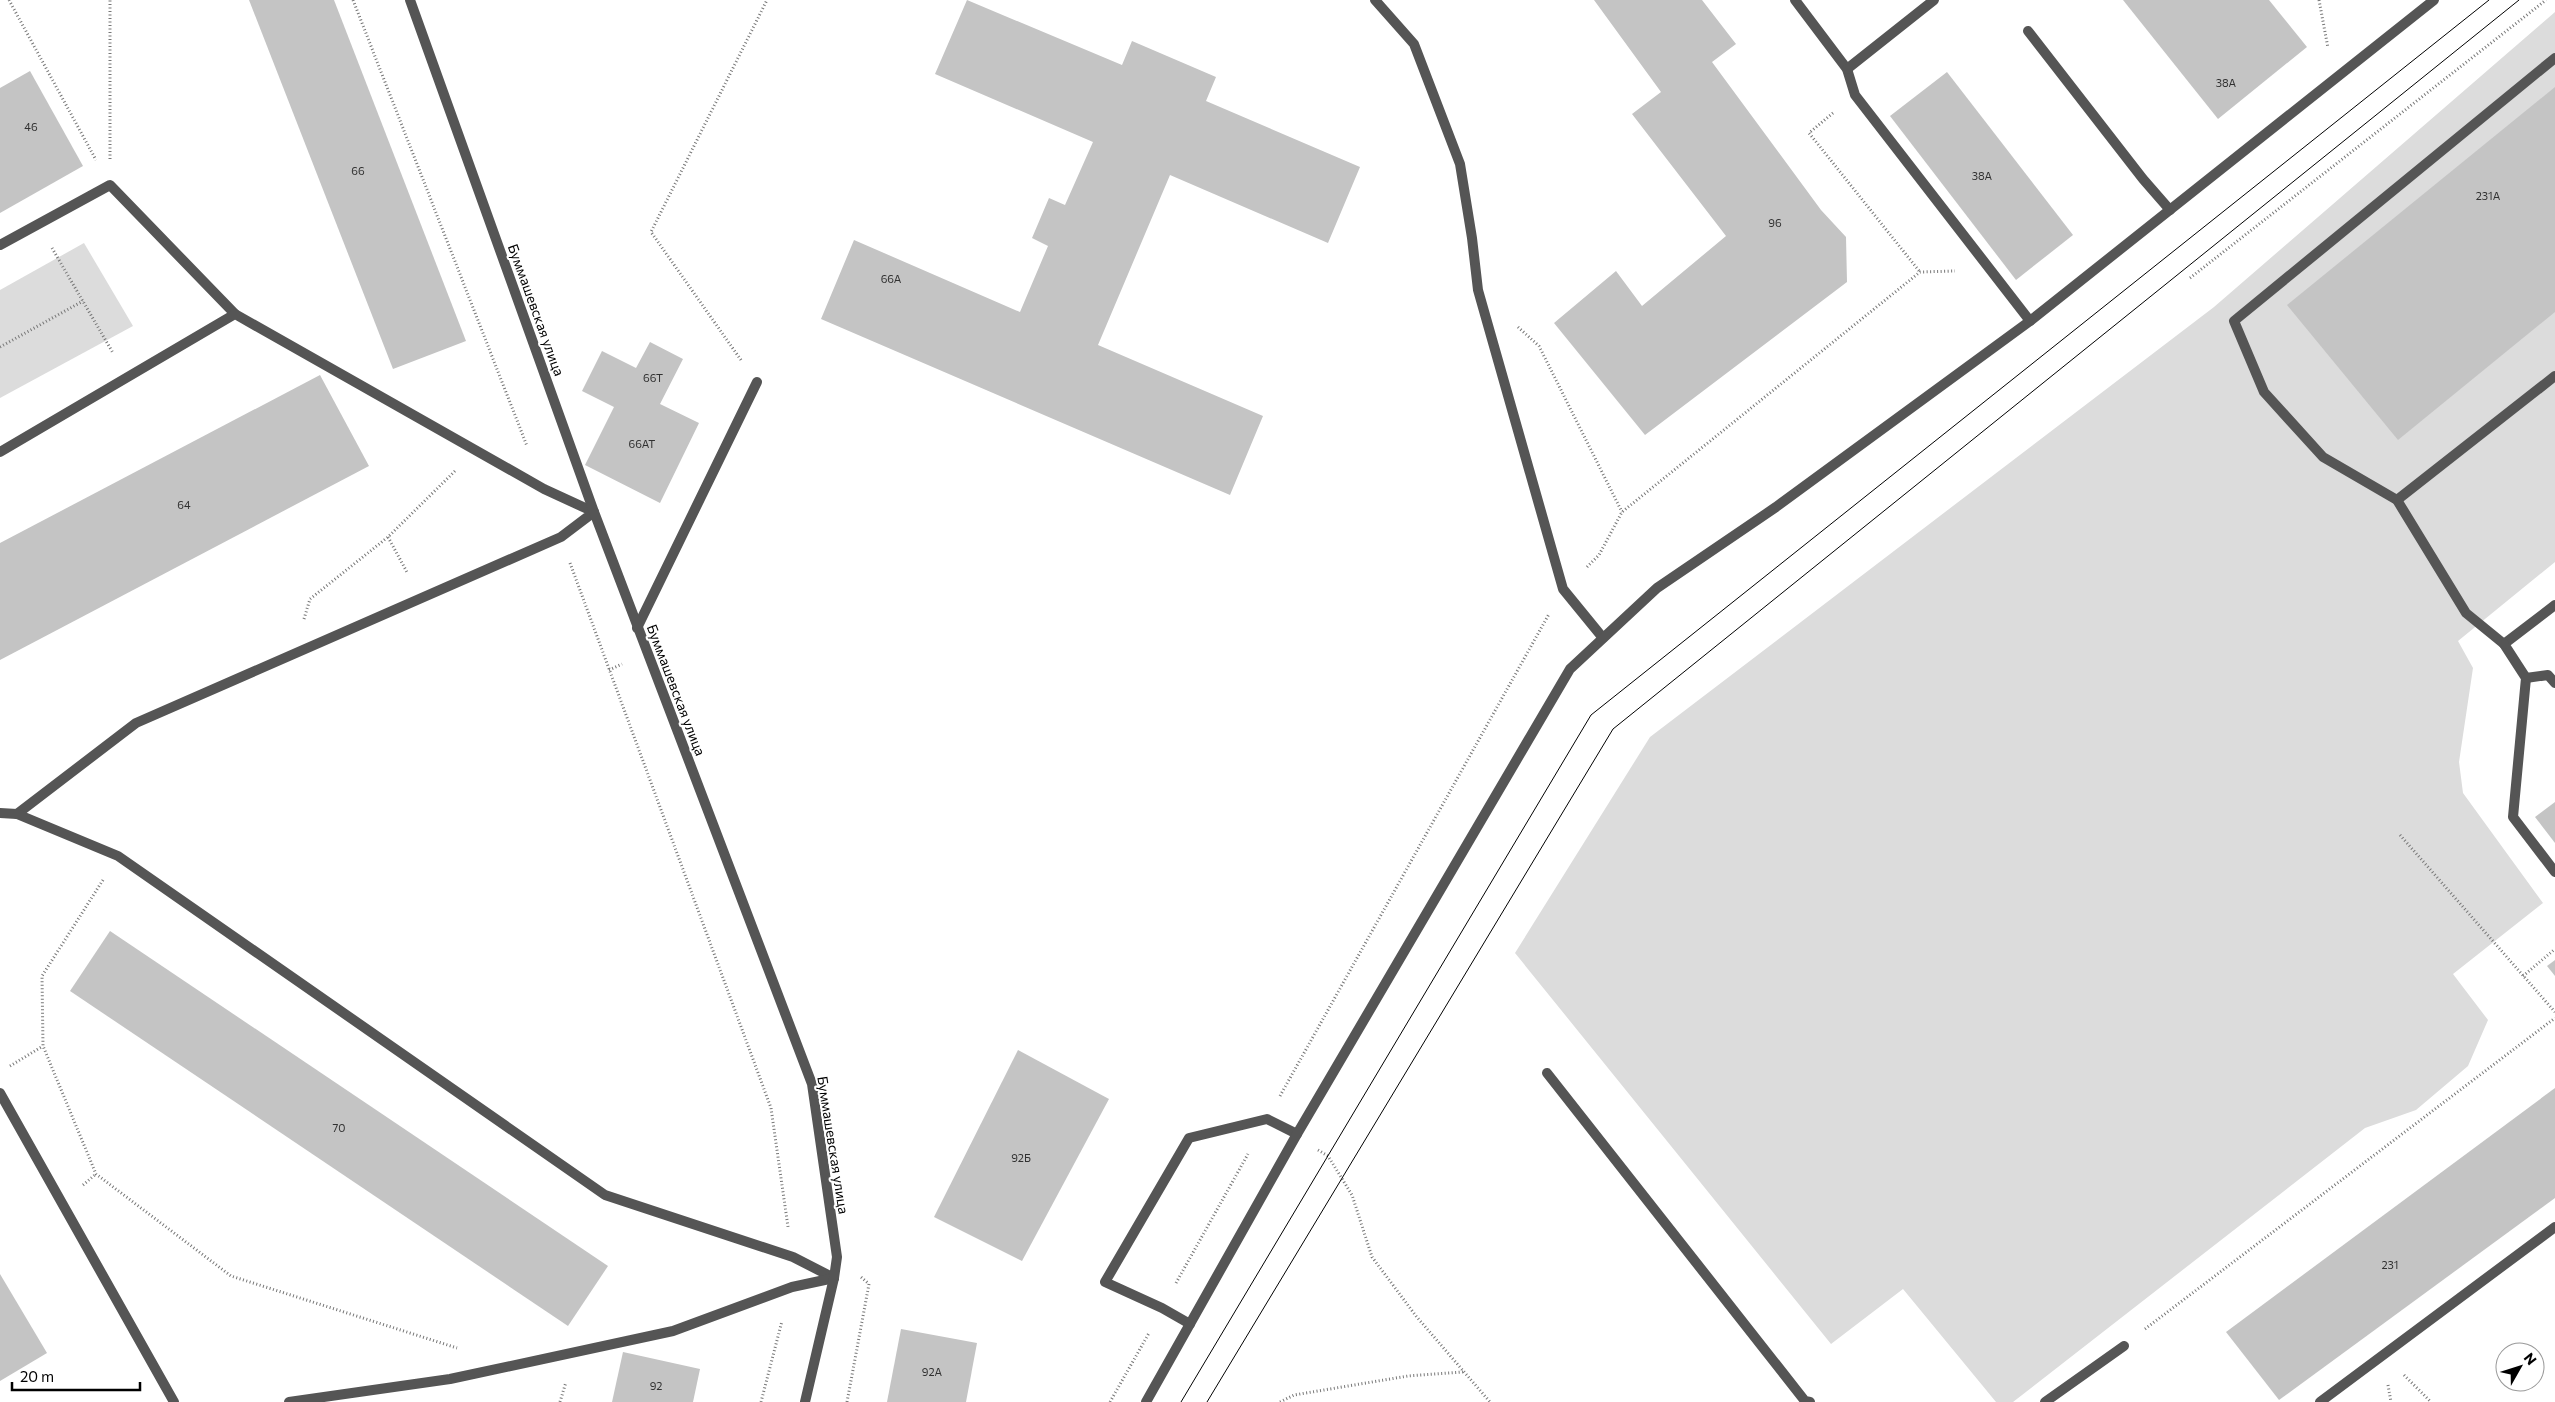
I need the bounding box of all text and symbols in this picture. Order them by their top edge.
house number: 38А [2216,76,2237,89]
house number: 46 [24,120,38,133]
house number: 66 [351,164,365,177]
house number: 38А [1972,169,1993,182]
house number: 231А [2476,189,2501,202]
house number: 96 [1768,216,1782,229]
street label: Буммашевская улица [505,241,568,378]
house number: 66А [881,272,902,285]
house number: 66Т [643,371,663,384]
house number: 66АТ [629,437,655,450]
house number: 64 [177,498,191,511]
street label: Буммашевская улица [644,622,709,758]
street label: Буммашевская улица [814,1075,853,1215]
house number: 70 [333,1121,345,1134]
house number: 92Б [1011,1151,1031,1164]
house number: 231 [2381,1258,2399,1271]
north arrow [2495,1342,2545,1392]
text: N [2521,1349,2540,1368]
scale bar [12,1360,140,1392]
house number: 92А [922,1365,943,1378]
text: 20 m [20,1367,54,1385]
house number: 92 [650,1379,662,1392]

